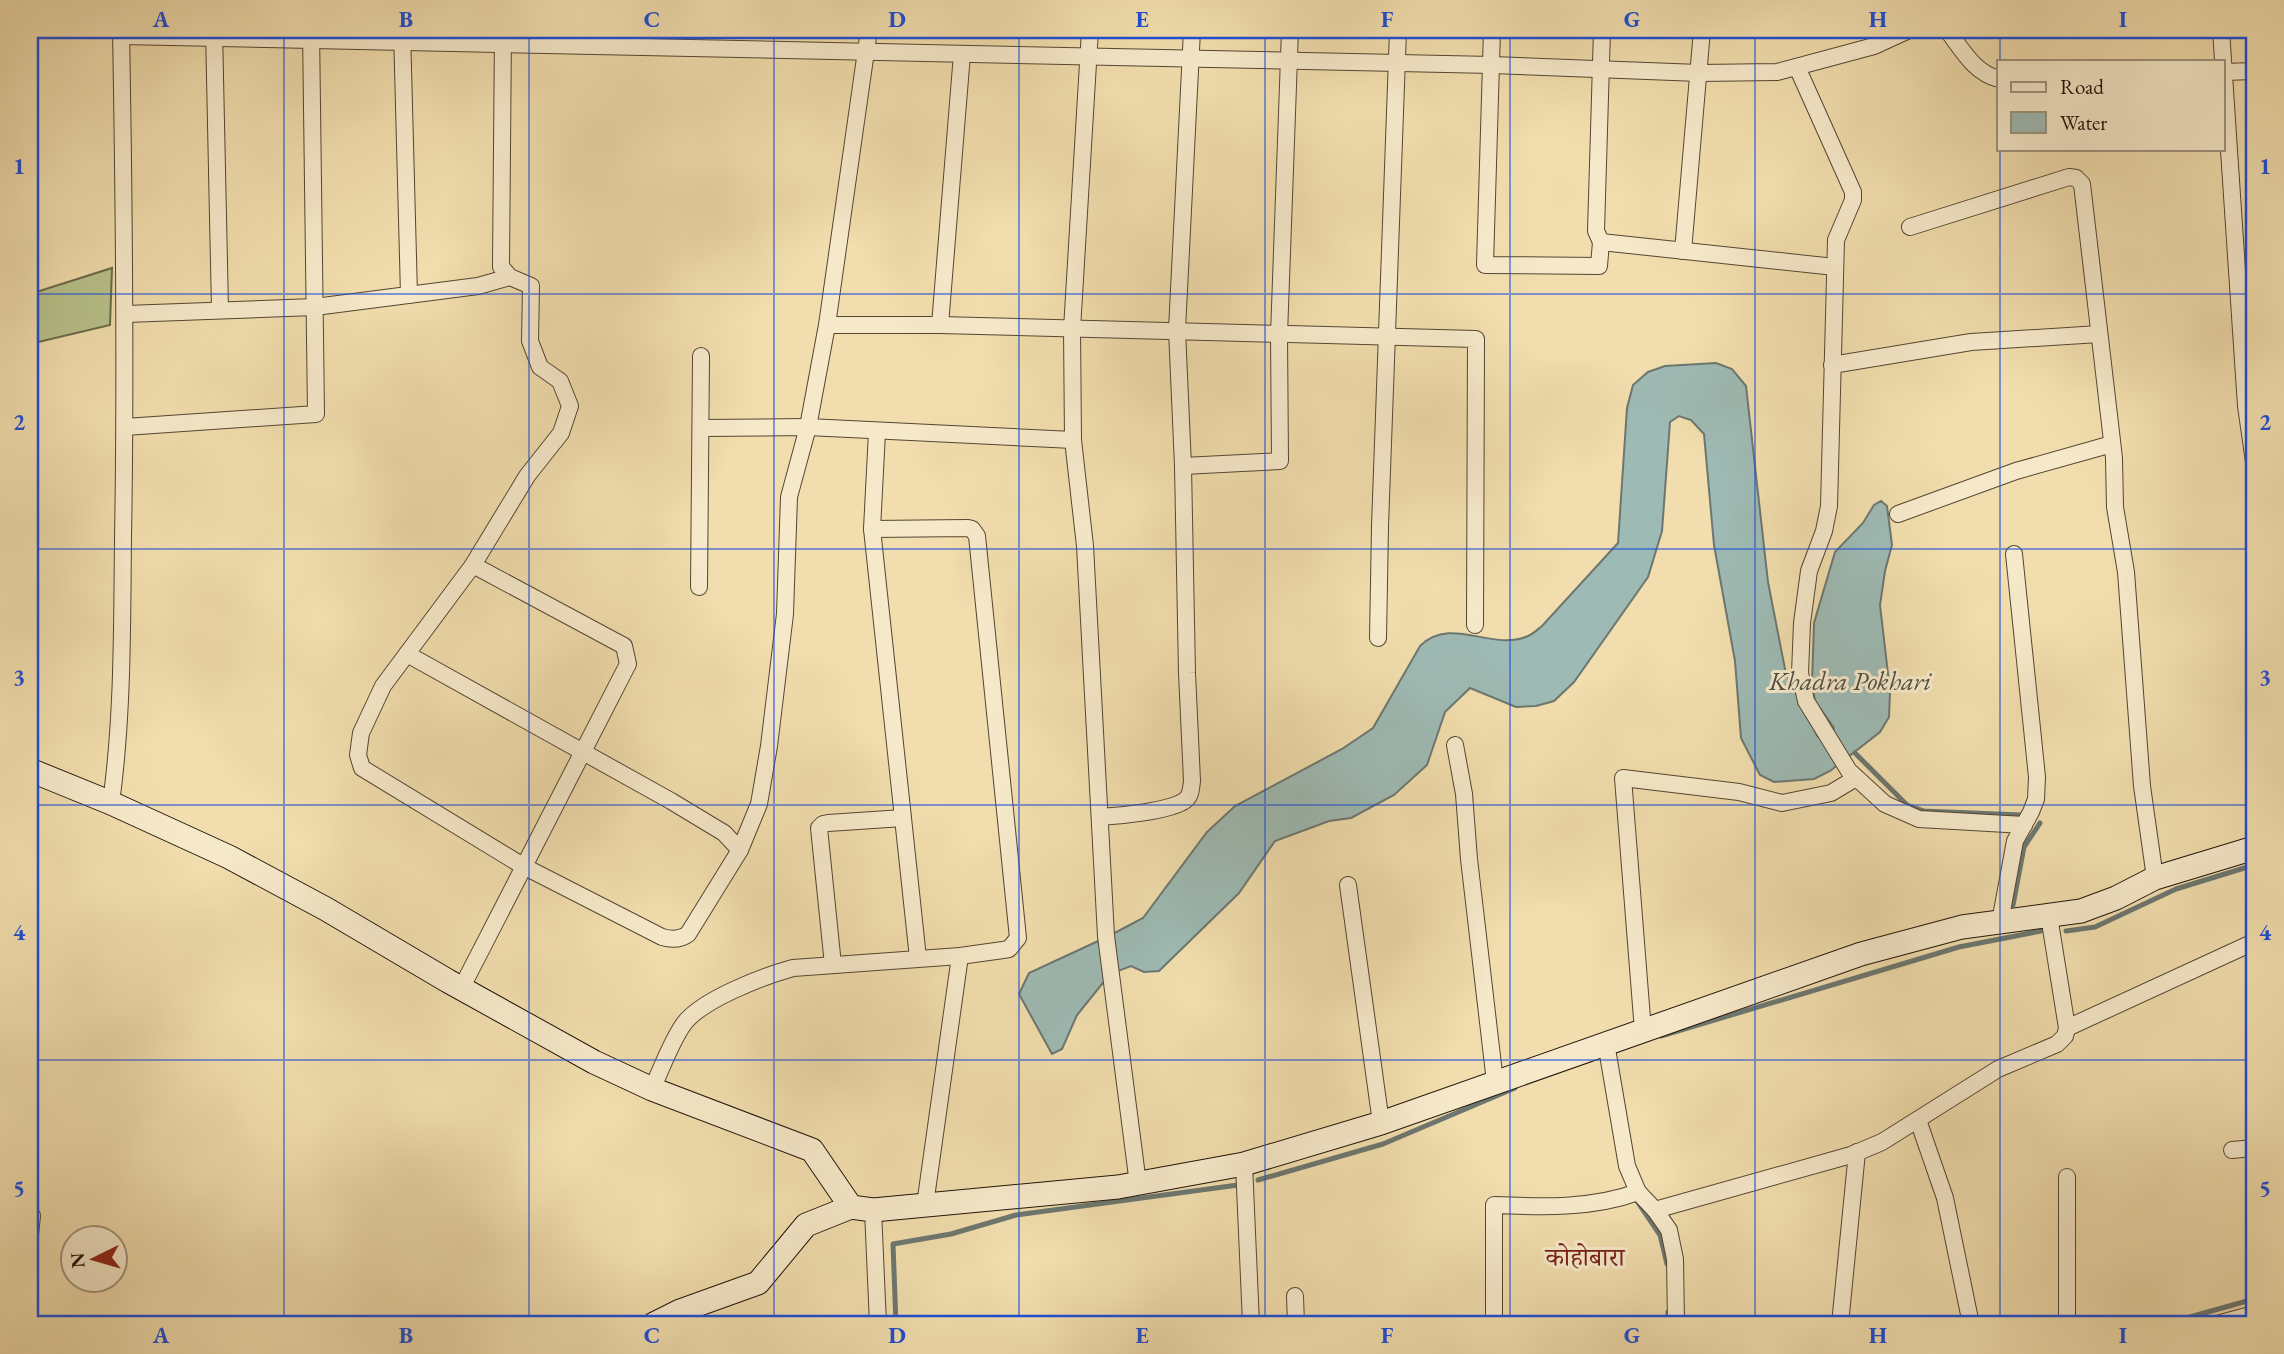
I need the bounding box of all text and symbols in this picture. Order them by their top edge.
text: A [152,4,170,34]
text: B [399,4,413,34]
text: C [644,4,660,34]
text: D [888,4,906,34]
text: E [1135,4,1149,34]
text: F [1381,4,1394,34]
text: G [1624,4,1640,34]
text: H [1869,4,1887,34]
text: I [2119,4,2127,34]
legend [1997,60,2224,150]
text: Road [2060,73,2104,100]
text: Water [2060,109,2107,136]
text: 1 [13,151,25,181]
text: 1 [2259,151,2271,181]
text: 2 [13,407,25,437]
text: 2 [2259,407,2271,437]
text: 3 [13,662,25,692]
text: 3 [2259,662,2271,692]
water label: Khadra Pokhari [1768,664,1932,698]
text: 4 [13,917,26,947]
text: 4 [2259,917,2272,947]
text: 5 [13,1173,25,1203]
text: 5 [2259,1173,2271,1203]
north arrow [60,1224,130,1294]
district label: कोहोबारा [1543,1240,1626,1274]
text: N [64,1251,91,1269]
text: A [152,1320,170,1350]
text: B [399,1320,413,1350]
text: C [644,1320,660,1350]
text: D [888,1320,906,1350]
text: E [1135,1320,1149,1350]
text: F [1381,1320,1394,1350]
text: G [1624,1320,1640,1350]
text: H [1869,1320,1887,1350]
text: I [2119,1320,2127,1350]

